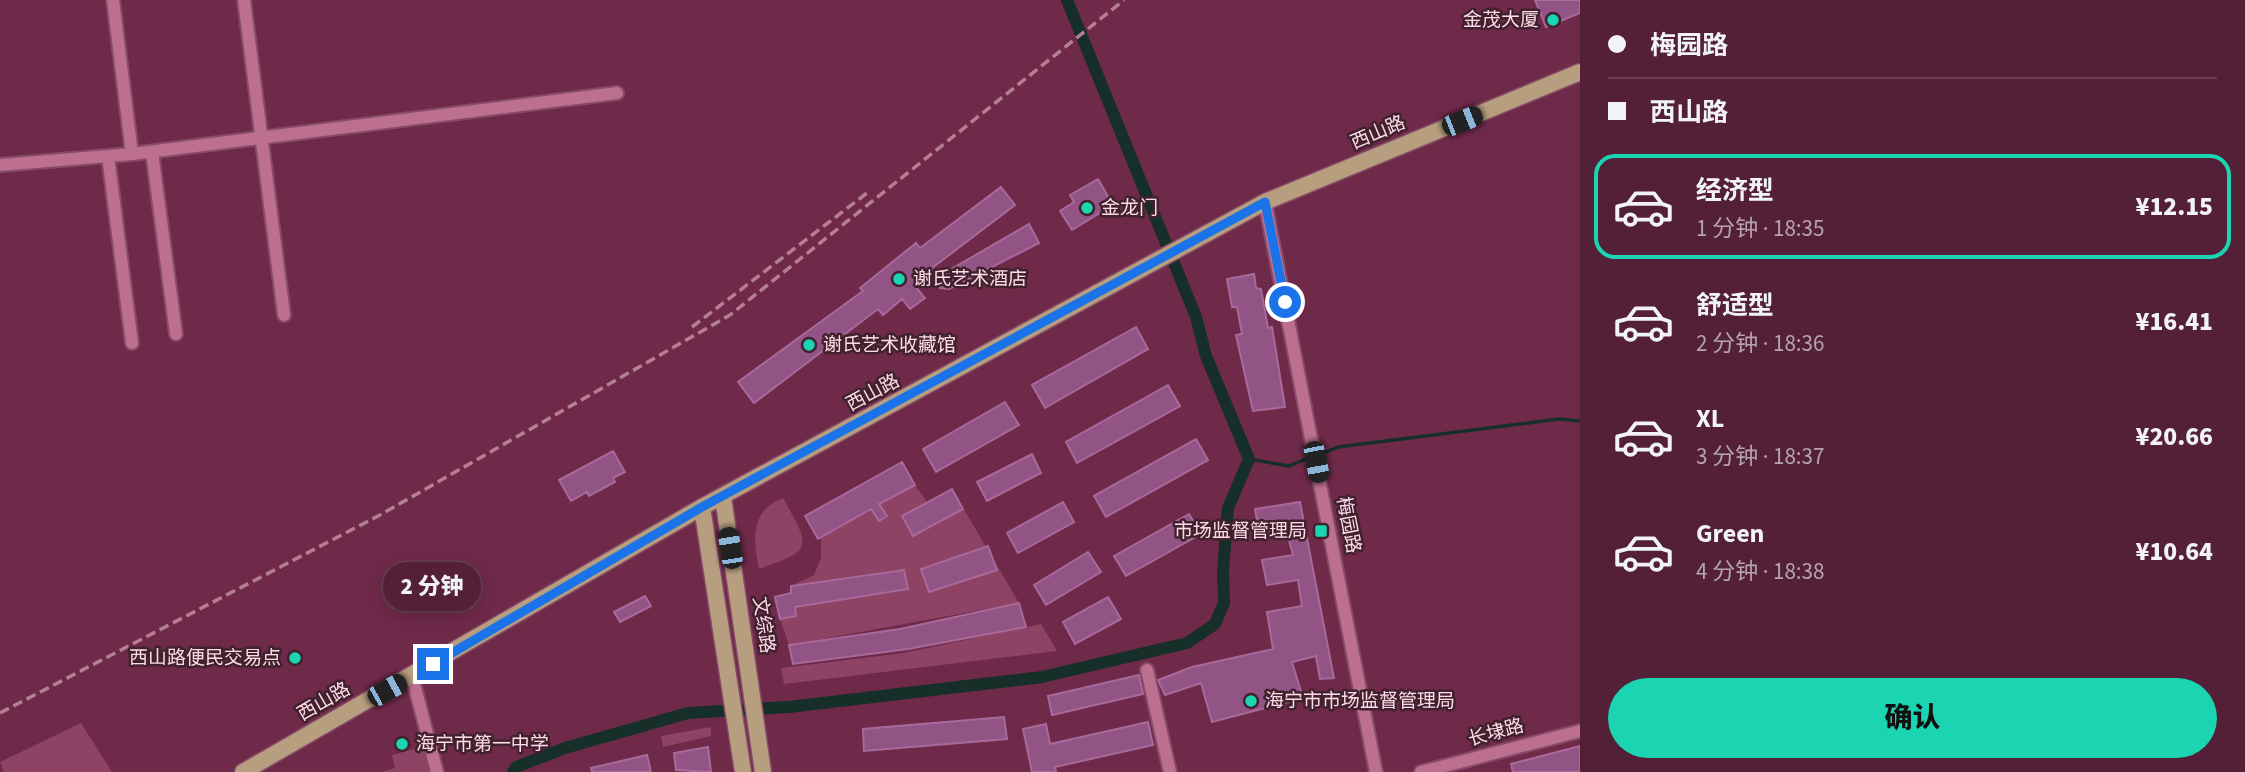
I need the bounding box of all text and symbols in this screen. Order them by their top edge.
place label: 金茂大厦 [1463,7,1539,34]
marker: 金茂大厦 [1545,12,1561,28]
text: 梅园路 [1650,27,1728,64]
text: 西山路 [1650,94,1728,131]
car [1439,103,1486,139]
street label: 西山路 [1346,109,1410,157]
text: 经济型 [1696,172,1774,209]
icon: car [1612,175,1675,238]
text: ¥12.15 [2136,188,2213,225]
place label: 金龙门 [1101,195,1158,222]
marker: 金龙门 [1079,200,1095,216]
text: 1 分钟 · 18:35 [1696,212,1824,245]
place label: 谢氏艺术酒店 [913,266,1027,293]
marker: 谢氏艺术酒店 [891,271,907,287]
route start [1269,286,1301,318]
text: 舒适型 [1696,287,1774,324]
icon: car [1612,290,1675,353]
text: ¥16.41 [2136,303,2213,340]
text: 2 分钟 · 18:36 [1696,327,1824,360]
place label: 谢氏艺术收藏馆 [823,332,956,359]
marker: 谢氏艺术收藏馆 [801,337,817,353]
street label: 西山路 [841,368,905,418]
text: XL [1696,400,1724,437]
icon: car [1612,405,1675,468]
text: ¥20.66 [2136,418,2213,455]
car [1302,439,1331,485]
text: 3 分钟 · 18:37 [1696,440,1824,473]
street label: 梅园路 [1329,494,1367,556]
text: Green [1696,515,1764,552]
place label: 市场监督管理局 [1174,518,1307,545]
icon: car [1612,520,1675,583]
marker: 市场监督管理局 [1313,523,1329,539]
car [717,526,744,570]
text: ¥10.64 [2136,533,2213,570]
text: 4 分钟 · 18:38 [1696,555,1824,588]
callout: 2 分钟 [384,562,482,612]
text: 2 分钟 [401,570,463,603]
street label: 文综路 [746,595,780,655]
place label: 西山路便民交易点 [129,645,281,672]
route end [417,648,449,680]
marker: 西山路便民交易点 [287,650,303,666]
car [364,671,411,709]
street label: 西山路 [293,676,355,728]
button: 确认 [1608,678,2217,758]
place label: 海宁市市场监督管理局 [1265,688,1455,715]
marker: 海宁市市场监督管理局 [1243,693,1259,709]
street label: 长埭路 [1465,713,1527,753]
place label: 海宁市第一中学 [416,731,549,758]
marker: 海宁市第一中学 [394,736,410,752]

